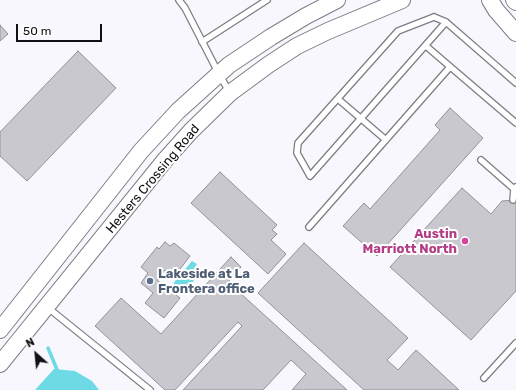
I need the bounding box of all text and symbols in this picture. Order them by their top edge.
scale bar [18,16,104,42]
text: 50 m [23,24,51,38]
street label: Hesters Crossing Road [103,121,203,237]
place label: Austin Marriott North [363,226,457,257]
marker: Austin Marriott North [460,236,470,246]
place label: Lakeside at La Frontera office [158,266,255,297]
marker: Lakeside at La Frontera office [145,276,155,286]
north arrow [16,334,56,374]
text: N [24,335,37,350]

